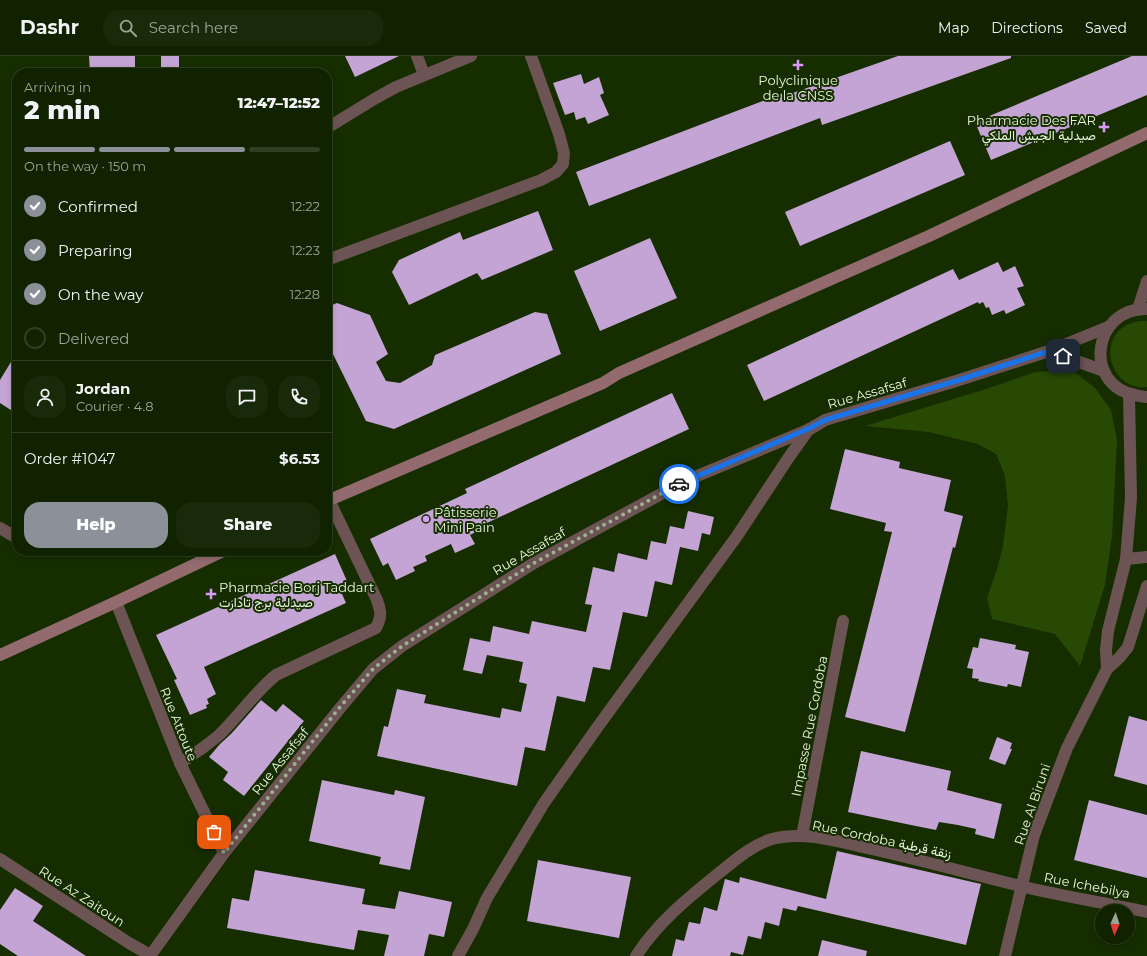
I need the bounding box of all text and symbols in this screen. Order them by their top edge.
search box [103,10,383,46]
text: Dashr [20,16,79,39]
icon: search [117,17,139,39]
text: Search here [149,18,238,37]
text: Map [938,19,969,37]
text: Directions [991,19,1063,37]
text: Saved [1085,19,1127,37]
marker: Polyclinique de la CNSS [792,59,804,71]
place label: Polyclinique de la CNSS [758,72,838,103]
text: Arriving in [24,79,91,95]
text: 12:47–12:52 [238,93,320,112]
text: 2 min [24,94,101,126]
place label: Pharmacie Des FAR صيدلية الجيش الملكي [967,112,1096,146]
marker: Pharmacie Des FAR صيدلية الجيش الملكي [1099,122,1109,132]
text: On the way · 150 m [24,158,146,174]
icon: check [24,195,46,217]
text: Confirmed [58,197,138,216]
text: 12:22 [290,198,320,214]
icon: check [24,239,46,261]
text: Preparing [58,241,133,260]
text: 12:23 [290,242,320,258]
icon: check [24,283,46,305]
text: On the way [58,285,143,304]
text: 12:28 [289,286,320,302]
text: Delivered [58,329,130,348]
pin [1046,339,1080,373]
icon: home [1052,345,1074,367]
street label: Rue Assafsaf [825,374,909,412]
button: person [24,376,66,418]
button: chat [226,376,268,418]
button: phone [278,376,320,418]
text: Jordan [76,379,130,398]
text: Courier · 4.8 [76,398,154,414]
text: Order #1047 [24,449,115,468]
text: $6.53 [279,449,320,468]
courier [659,464,699,504]
icon: car [668,473,690,495]
button: Help [24,502,168,548]
button: Share [176,502,320,548]
place label: Pâtisserie Mini Pain [434,504,497,535]
marker: Pâtisserie Mini Pain [421,514,431,524]
street label: Rue Assafsaf [490,523,569,578]
place label: Pharmacie Borj Taddart صيدلية برج تادارت [219,579,374,612]
marker: Pharmacie Borj Taddart صيدلية برج تادارت [206,589,216,599]
street label: Impasse Rue Cordoba [788,654,830,798]
street label: Rue Attoute [157,685,201,764]
street label: Rue Assafsaf [248,724,312,798]
street label: Rue Al Biruni [1011,761,1053,847]
pin [197,815,231,849]
street label: Rue Cordoba زنقة قرطبة [811,816,953,863]
icon: bag [203,821,225,843]
street label: Rue Az Zaitoun [36,862,128,930]
street label: Rue Ichebilya [1043,869,1131,901]
north arrow [1095,904,1135,944]
map controls [1095,904,1135,944]

